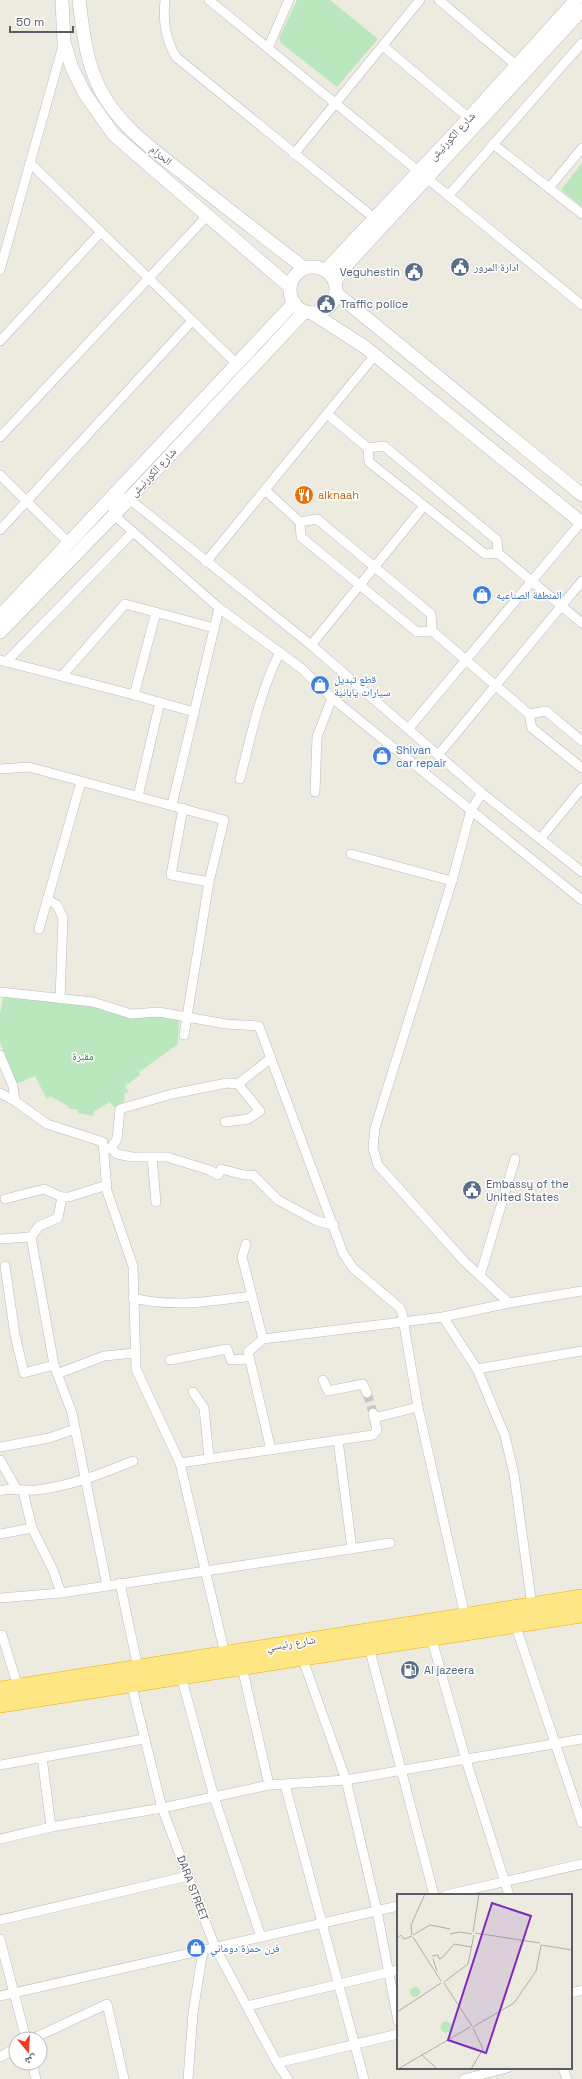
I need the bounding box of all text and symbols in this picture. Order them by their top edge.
scale bar [10,8,73,34]
text: 50 m [16,14,44,30]
street label: شارع الكورنيش [426,109,478,163]
street label: الحزام [147,142,175,168]
public building icon: ادارة المرور [449,256,471,278]
place label: ادارة المرور [473,260,519,274]
public building icon: Veguhestin [403,261,425,283]
place label: Veguhestin [340,265,400,279]
public building icon: Traffic police [315,293,337,315]
place label: Traffic police [340,297,408,311]
street label: شارع الكورنيش [127,445,179,499]
restaurant icon: alknaah [293,484,315,506]
place label: alknaah [318,488,359,502]
shop icon: المنطقة الصناعيه [471,584,493,606]
place label: المنطقة الصناعيه [496,588,562,602]
place label: قطع تبديل سيارات يابانية [334,672,391,699]
shop icon: قطع تبديل سيارات يابانية [309,674,331,696]
place label: Shivan car repair [396,743,447,770]
shop icon: Shivan car repair [371,745,393,767]
park label: مقبرة [72,1049,94,1063]
place label: Embassy of the United States [486,1177,569,1204]
public building icon: Embassy of the United States [461,1179,483,1201]
street label: شارع رئيسي [265,1632,317,1656]
fuel station icon: Al jazeera [399,1659,421,1681]
place label: Al jazeera [424,1663,475,1677]
street label: DARA STREET [174,1853,212,1923]
inset map [397,1894,572,2069]
shop icon: فرن حمزة دوماني [185,1937,207,1959]
place label: فرن حمزة دوماني [210,1941,280,1957]
north arrow [8,2031,48,2071]
text: ش [23,2051,39,2069]

